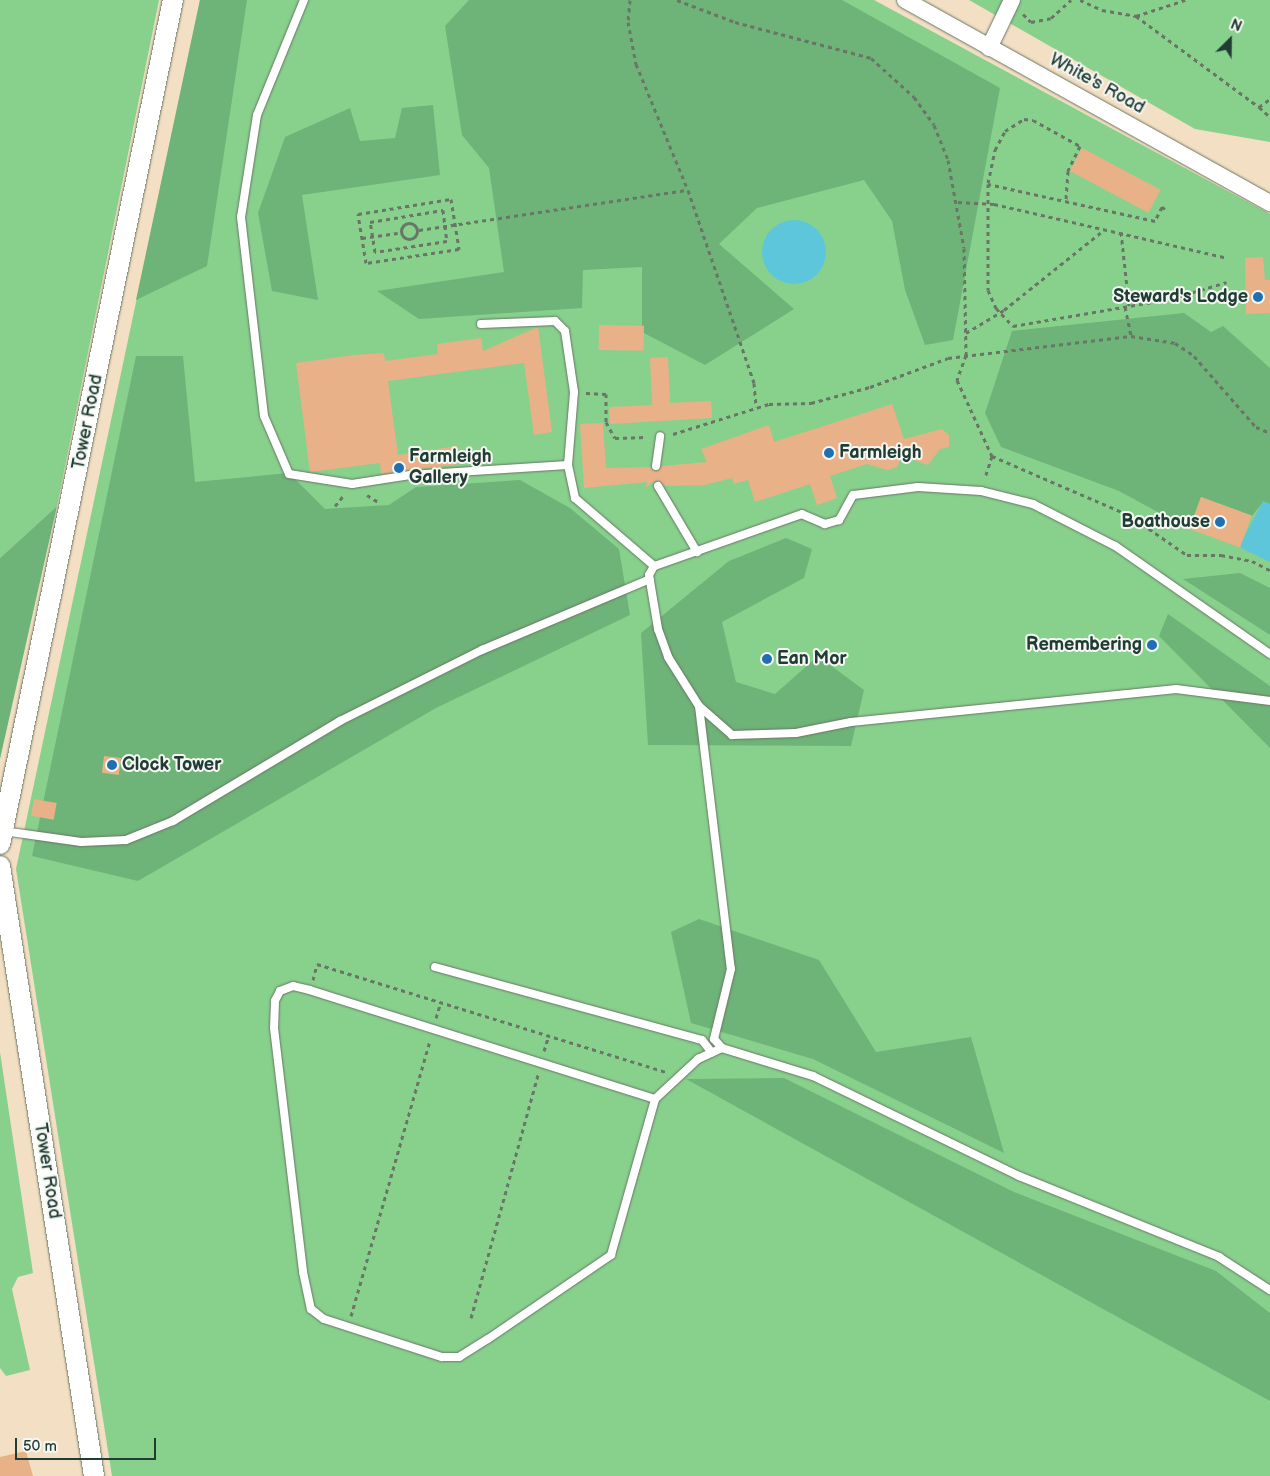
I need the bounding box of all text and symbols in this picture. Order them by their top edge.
north arrow [1205,15,1255,65]
text: N [1228,16,1244,36]
street label: White's Road [1046,49,1148,119]
place label: Steward's Lodge [1113,286,1248,308]
marker: Steward's Lodge [1252,291,1264,303]
street label: Tower Road [68,373,108,471]
place label: Farmleigh [839,442,922,464]
place label: Farmleigh Gallery [409,447,492,489]
marker: Farmleigh [823,447,835,459]
marker: Farmleigh Gallery [393,462,405,474]
place label: Boathouse [1121,511,1210,533]
marker: Boathouse [1214,516,1226,528]
place label: Remembering [1026,634,1142,656]
marker: Remembering [1146,639,1158,651]
place label: Ean Mor [777,648,847,670]
marker: Ean Mor [761,653,773,665]
place label: Clock Tower [122,754,221,776]
marker: Clock Tower [106,759,118,771]
street label: Tower Road [29,1122,65,1220]
scale bar [18,1428,159,1460]
text: 50 m [23,1437,57,1456]

